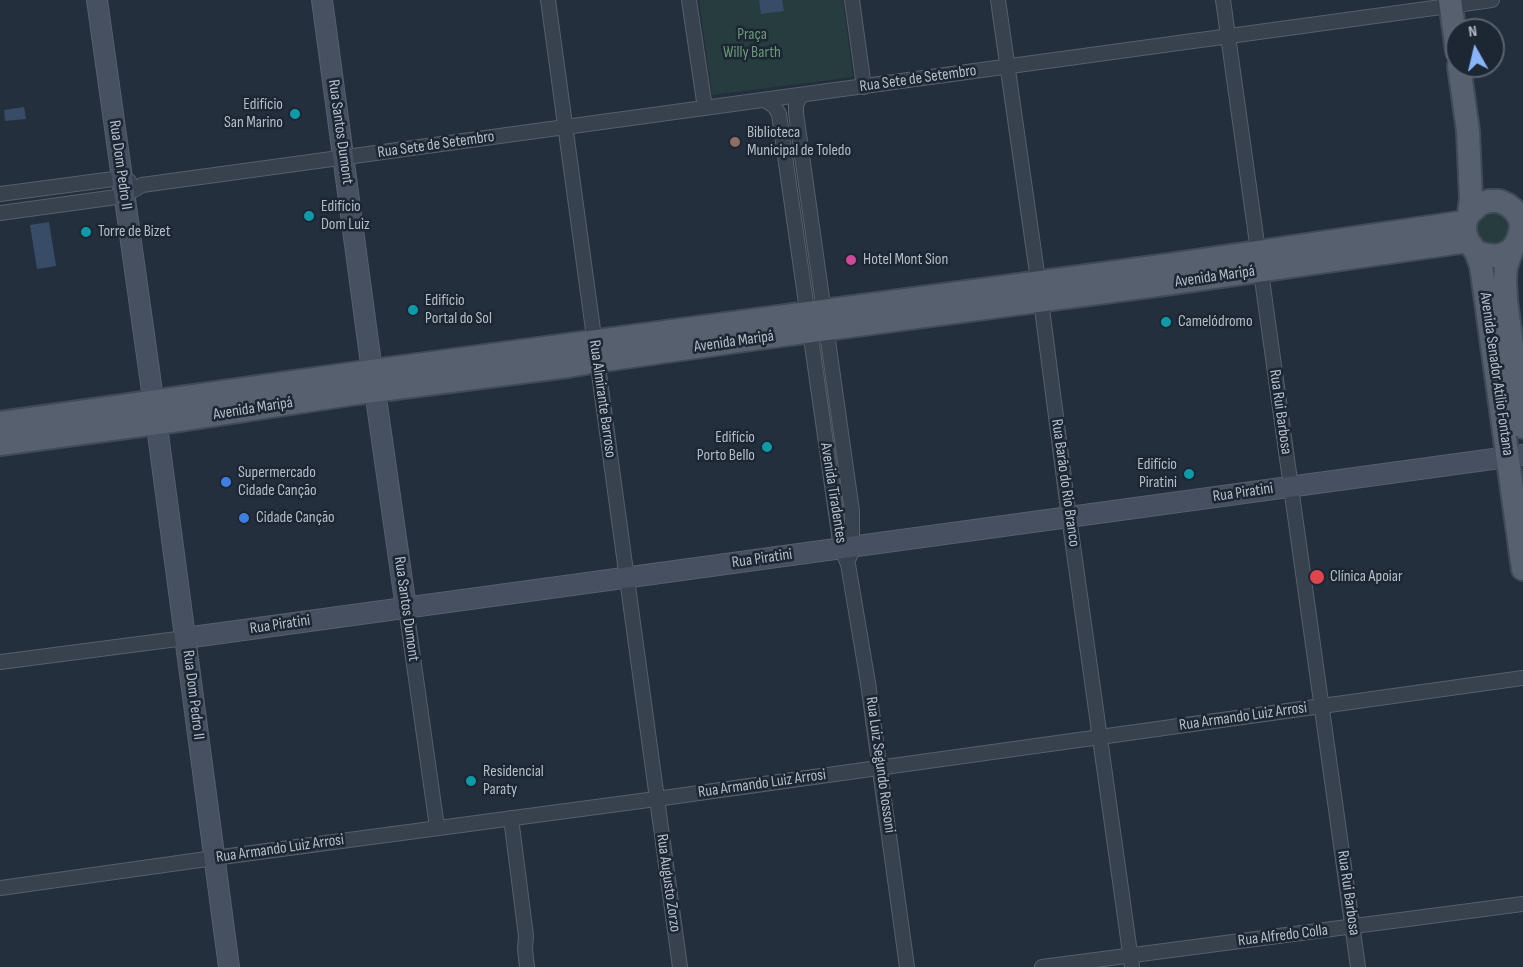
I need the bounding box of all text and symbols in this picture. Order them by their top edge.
north arrow [1445,18,1505,78]
text: N [1467,22,1478,42]
park label: Praça Willy Barth [723,25,781,63]
street label: Rua Sete de Setembro [858,61,978,97]
street label: Rua Santos Dumont [323,78,357,186]
place label: Edifício San Marino [224,95,283,133]
marker: Edifício San Marino [288,107,302,121]
street label: Rua Dom Pedro II [104,119,136,211]
place label: Biblioteca Municipal de Toledo [747,123,851,161]
street label: Rua Sete de Setembro [376,127,496,163]
marker: Biblioteca Municipal de Toledo [728,135,742,149]
place label: Edifício Dom Luiz [321,197,370,235]
marker: Edifício Dom Luiz [302,209,316,223]
place label: Torre de Bizet [98,222,171,242]
marker: Torre de Bizet [79,225,93,239]
place label: Hotel Mont Sion [863,250,948,270]
marker: Hotel Mont Sion [844,253,858,267]
street label: Avenida Maripá [1174,262,1256,292]
place label: Edifício Portal do Sol [425,291,492,329]
street label: Avenida Senador Atílio Fontana [1475,291,1517,457]
marker: Edifício Portal do Sol [406,303,420,317]
place label: Camelódromo [1178,312,1253,332]
marker: Camelódromo [1159,315,1173,329]
street label: Avenida Maripá [693,327,775,357]
street label: Rua Almirante Barroso [584,339,620,459]
street label: Rua Rui Barbosa [1265,368,1295,456]
street label: Avenida Maripá [212,393,294,425]
street label: Rua Barão do Rio Branco [1047,418,1083,548]
place label: Edifício Porto Bello [697,428,755,466]
marker: Edifício Porto Bello [760,440,774,454]
street label: Avenida Tiradentes [816,441,850,545]
place label: Edifício Piratini [1137,455,1177,493]
place label: Supermercado Cidade Canção [238,463,317,501]
marker: Edifício Piratini [1182,467,1196,481]
marker: Supermercado Cidade Canção [219,475,233,489]
street label: Rua Piratini [1212,479,1274,507]
place label: Cidade Canção [256,508,335,528]
marker: Cidade Canção [237,511,251,525]
street label: Rua Piratini [731,545,793,573]
street label: Rua Santos Dumont [389,555,423,663]
place label: Clínica Apoiar [1330,567,1403,587]
marker: Clínica Apoiar [1308,568,1326,586]
street label: Rua Piratini [249,611,311,639]
street label: Rua Dom Pedro II [178,649,208,741]
street label: Rua Luiz Segundo Rossoni [861,696,899,834]
street label: Rua Armando Luiz Arrosi [1178,699,1308,735]
place label: Residencial Paraty [483,762,544,800]
street label: Rua Armando Luiz Arrosi [697,766,827,802]
marker: Residencial Paraty [464,774,478,788]
street label: Rua Armando Luiz Arrosi [215,831,345,867]
street label: Rua Augusto Zorzo [652,833,684,933]
street label: Rua Rui Barbosa [1333,849,1363,937]
street label: Rua Alfredo Colla [1237,921,1329,951]

